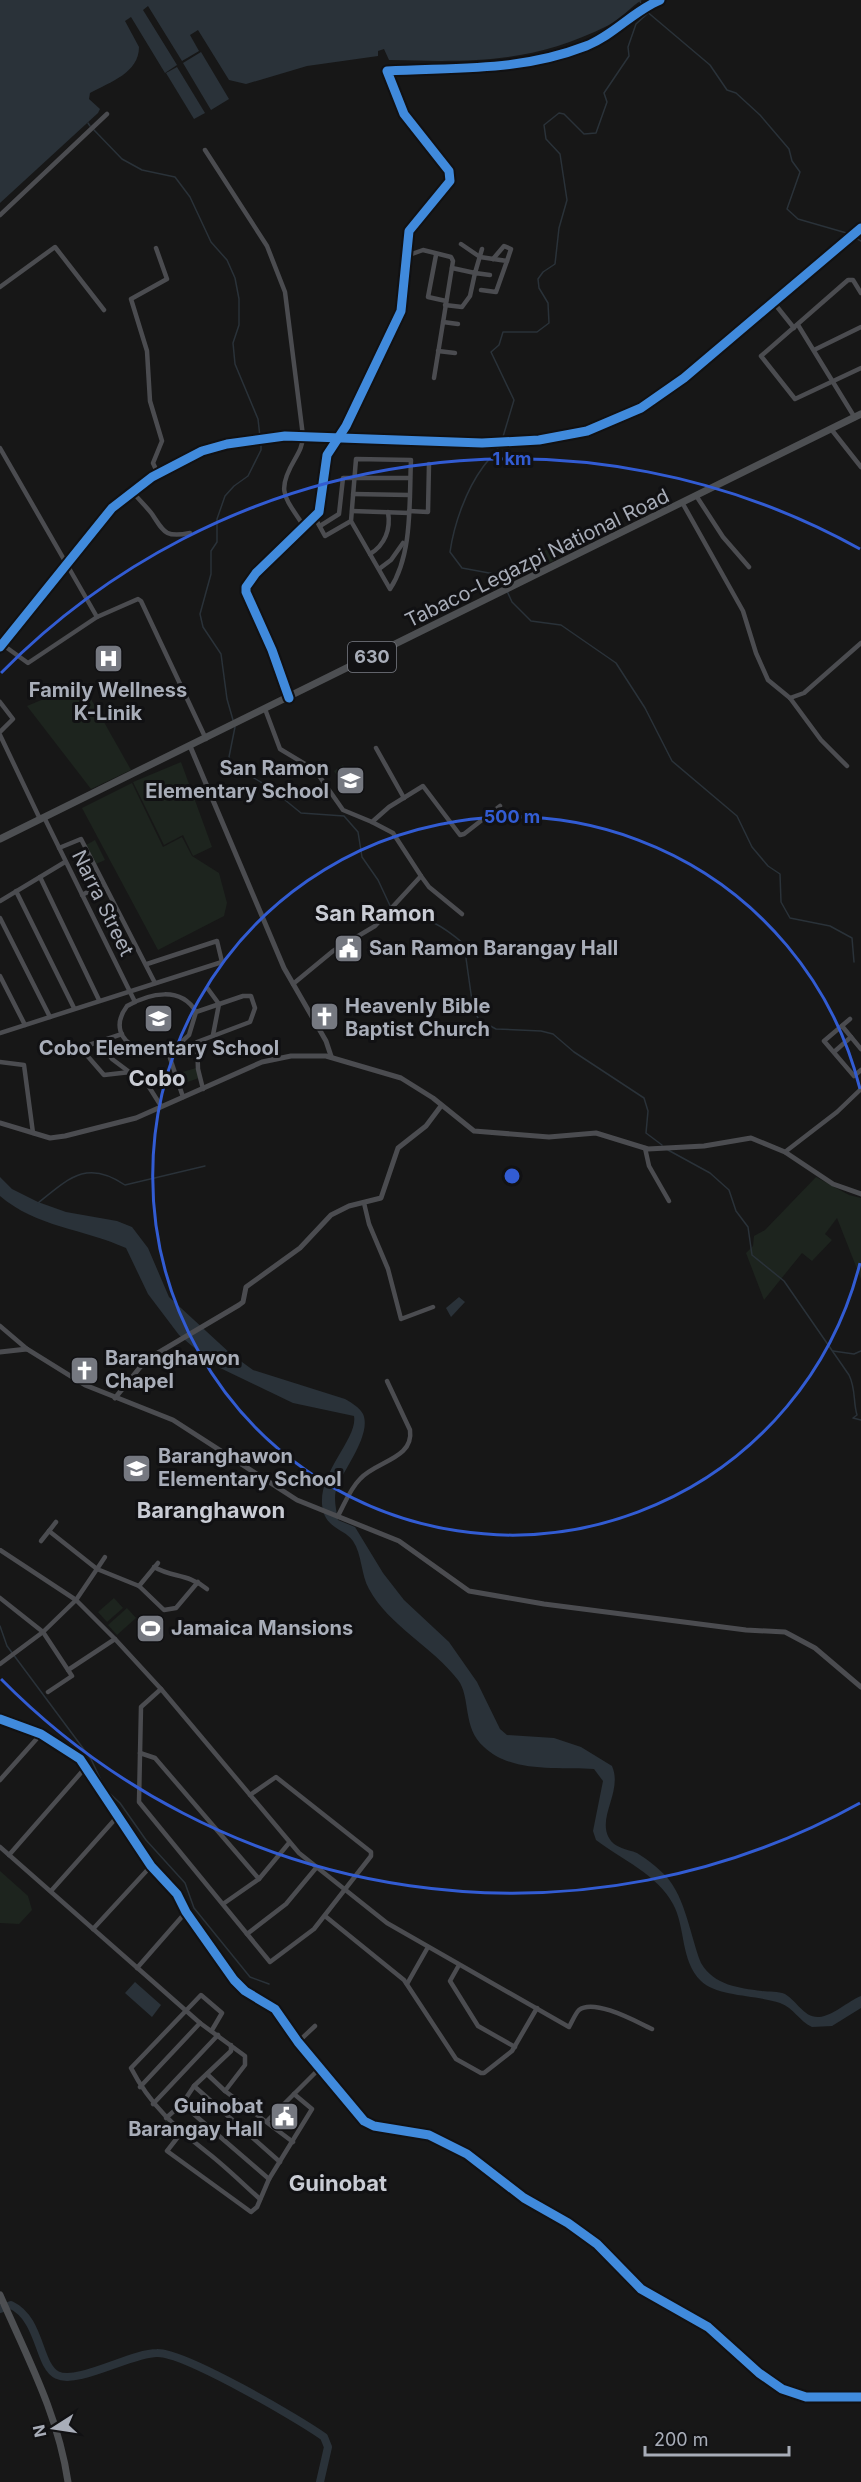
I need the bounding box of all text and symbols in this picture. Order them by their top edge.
text: 1 km [493,448,531,469]
street label: Tabaco-Legazpi National Road [401,484,673,632]
road number: 630 [348,642,396,672]
hospital icon: Family Wellness K-Linik [92,643,124,675]
place label: Family Wellness K-Linik [29,678,187,725]
place label: San Ramon Elementary School [145,756,329,803]
school or university icon: San Ramon Elementary School [334,764,366,796]
text: 500 m [484,806,540,827]
street label: Narra Street [67,846,139,960]
district label: San Ramon [315,900,435,926]
public building icon: San Ramon Barangay Hall [332,932,364,964]
place label: San Ramon Barangay Hall [369,936,618,960]
place label: Heavenly Bible Baptist Church [345,994,490,1041]
church icon: Heavenly Bible Baptist Church [308,1001,340,1033]
school or university icon: Cobo Elementary School [143,1002,175,1034]
place label: Cobo Elementary School [39,1036,279,1060]
district label: Cobo [128,1065,186,1091]
centre of rings [502,1166,522,1186]
place label: Baranghawon Chapel [105,1346,240,1393]
church icon: Baranghawon Chapel [68,1354,100,1386]
place label: Baranghawon Elementary School [158,1444,342,1491]
school or university icon: Baranghawon Elementary School [121,1452,153,1484]
district label: Baranghawon [137,1497,285,1523]
sports icon: Jamaica Mansions [134,1612,166,1644]
place label: Jamaica Mansions [171,1616,353,1640]
place label: Guinobat Barangay Hall [128,2094,263,2141]
public building icon: Guinobat Barangay Hall [268,2101,300,2133]
district label: Guinobat [289,2170,387,2196]
north arrow [24,2398,84,2458]
scale bar [645,2419,789,2457]
text: N [28,2423,50,2439]
text: 200 m [654,2429,709,2450]

